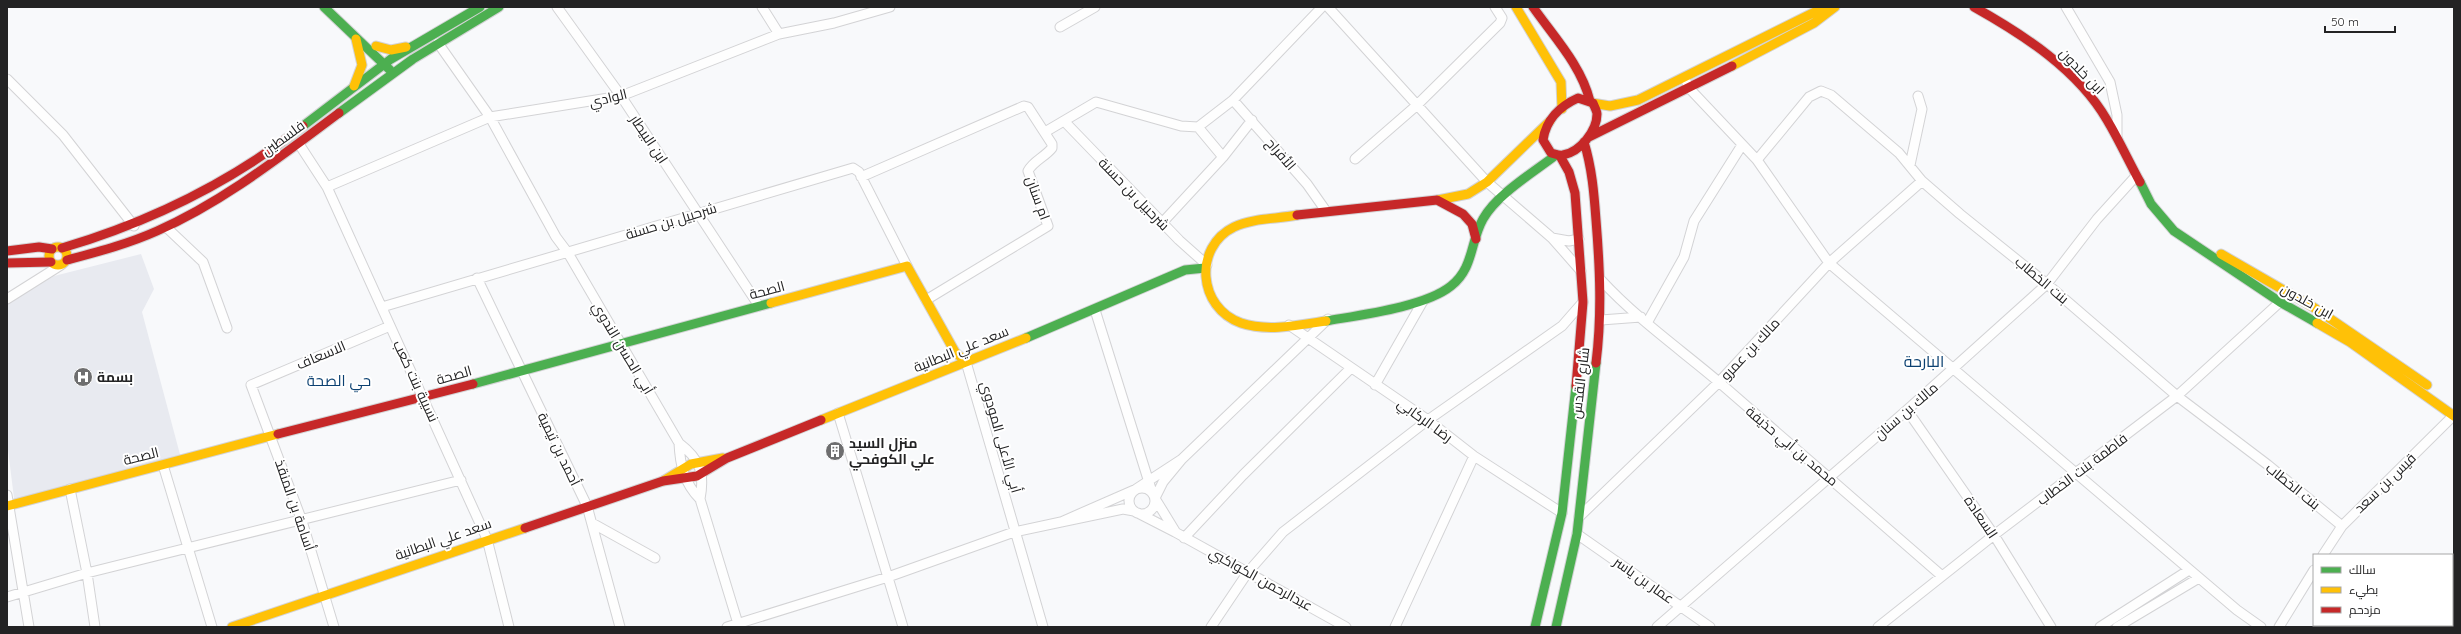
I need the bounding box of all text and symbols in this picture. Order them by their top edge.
scale bar [2325,8,2395,34]
text: 50 m [2331,14,2359,29]
street label: ابن خلدون [2056,44,2108,98]
street label: الوادي [587,85,630,114]
street label: ابن البيطار [626,110,672,167]
street label: فلسطين [258,116,308,160]
street label: الأفراح [1262,134,1300,174]
street label: شرحبيل بن حسنة [1095,154,1173,234]
street label: ام سنان [1021,174,1054,223]
street label: شرحبيل بن حسنة [623,199,719,243]
street label: بنت الخطاب [2011,252,2073,308]
street label: الصحة [747,277,787,303]
street label: ابن خلدون [2277,279,2337,323]
street label: أبي الحسن الندوي [586,299,658,399]
street label: مالك بن عمرو [1716,314,1784,384]
street label: سعد علي البطانية [911,322,1012,379]
street label: الاسعاف [294,337,348,373]
street label: نسيبة بنت كعب [389,337,443,425]
street label: شارع القدس [1567,346,1593,420]
district label: البارحة [1904,351,1944,371]
street label: الصحة [434,361,474,389]
hospital icon: بسمة [72,366,94,388]
place label: بسمة [97,368,133,386]
district label: حي الصحة [307,371,371,393]
street label: مالك بن سنان [1870,378,1942,444]
street label: أبي الأعلى المودوي [974,379,1026,496]
street label: رضا الركابي [1392,394,1456,448]
street label: محمد بن أبي حذيفة [1740,402,1842,492]
street label: أحمد بن تيمية [534,409,585,489]
street label: فاطمة بنت الخطاب [2033,429,2131,509]
place label: منزل السيد علي الكوفحي [849,434,935,471]
building icon: منزل السيد علي الكوفحي [824,440,846,462]
street label: الصحة [121,443,161,469]
street label: قيس بن سعد [2350,449,2420,517]
street label: أسامة بن المنقذ [271,457,319,553]
street label: بنت الخطاب [2262,459,2324,513]
street label: السعادة [1960,492,2002,542]
street label: سعد علي البطانية [392,514,495,567]
street label: عبدالرحمن الكواكبي [1205,543,1316,618]
street label: عمار بن ياسر [1609,552,1678,607]
legend [2313,554,2453,626]
text: سالك [2349,562,2376,577]
text: بطيء [2349,582,2378,600]
text: مزدحم [2349,602,2381,618]

